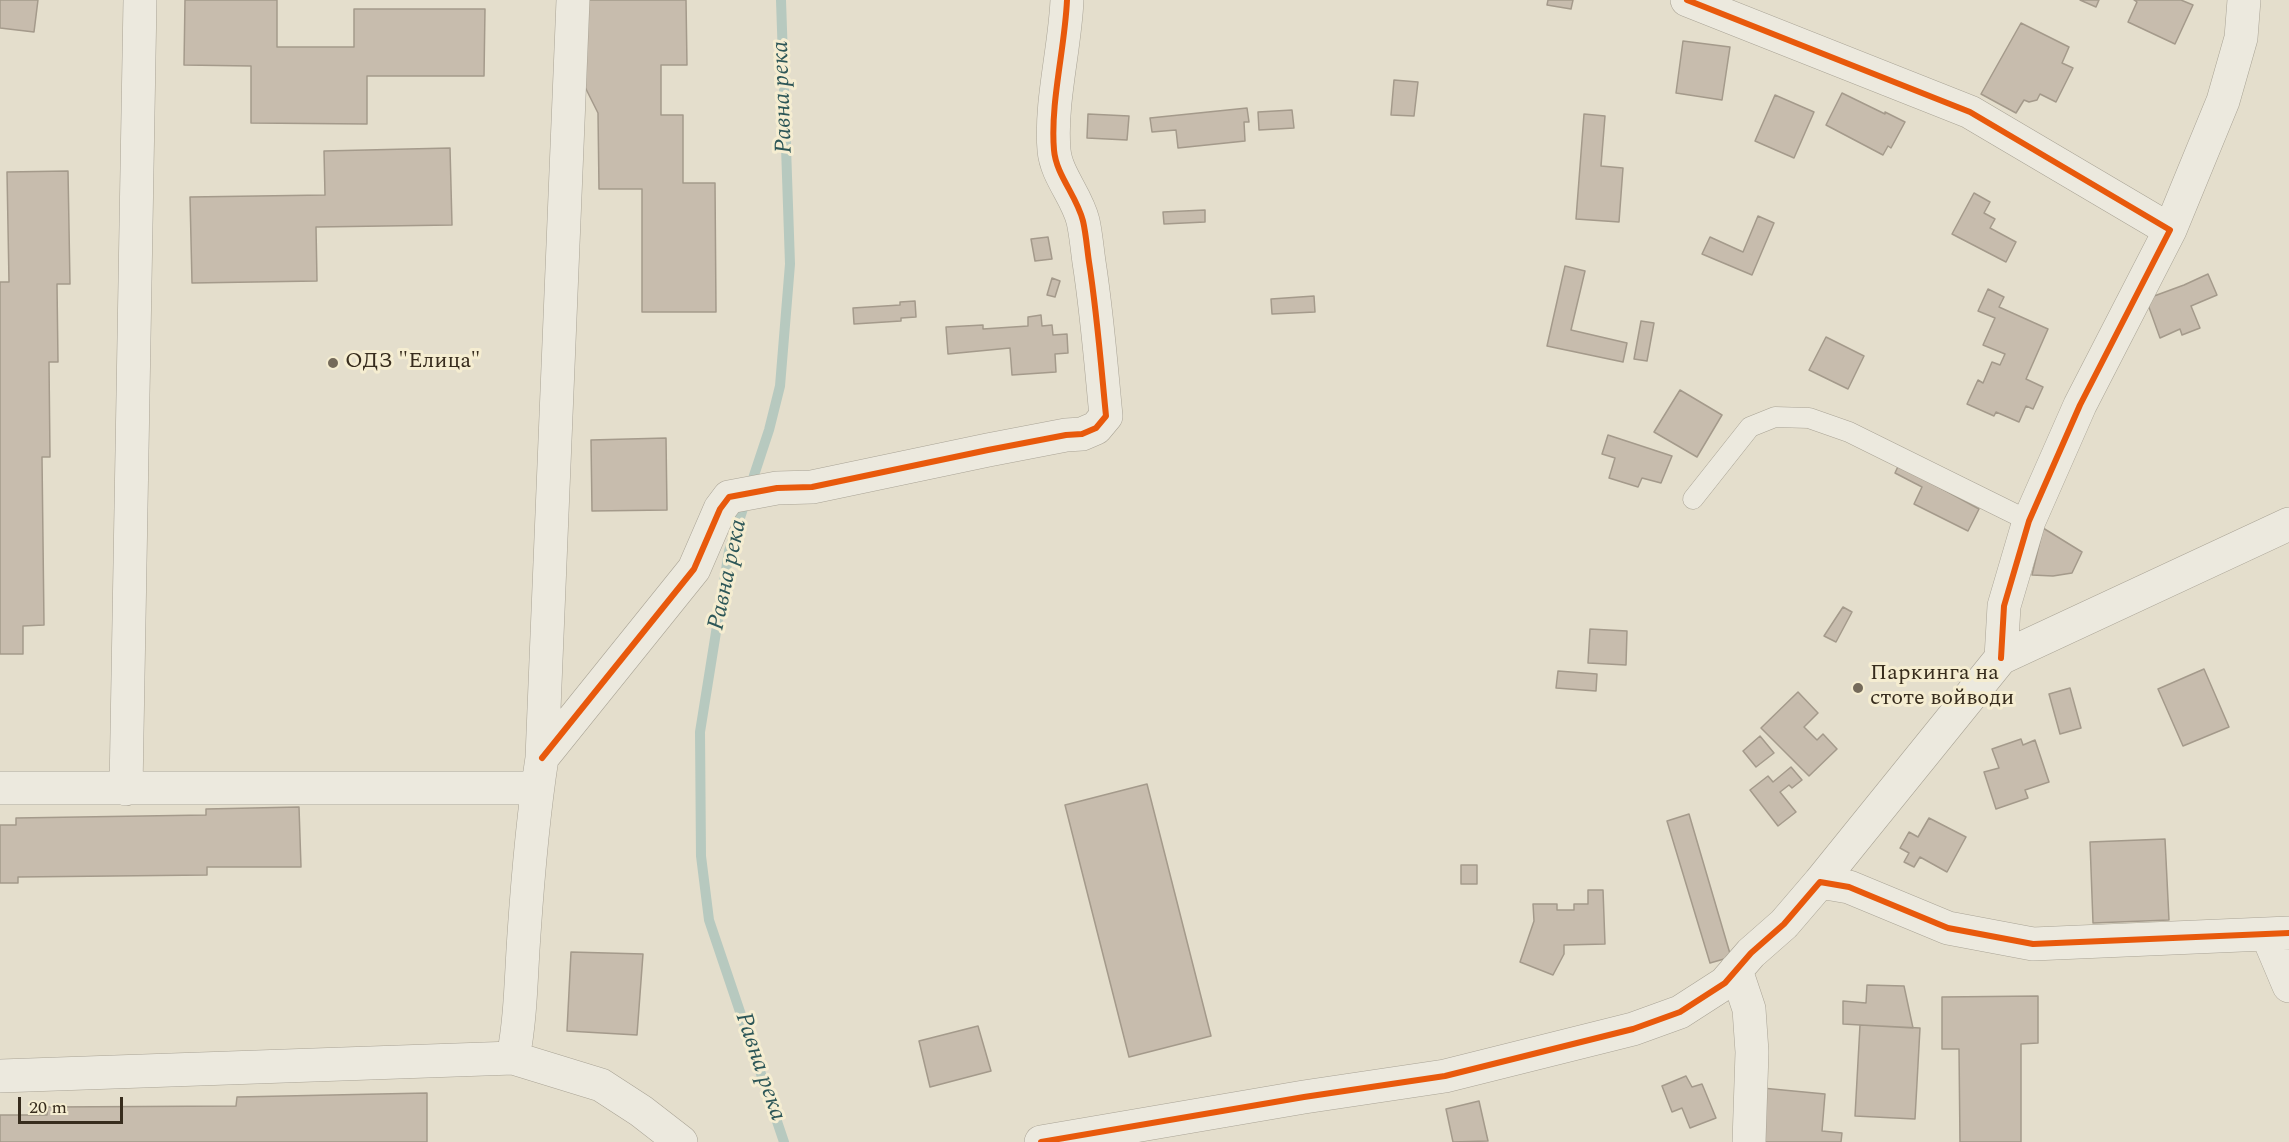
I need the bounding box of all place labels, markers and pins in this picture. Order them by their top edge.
place label: ОДЗ "Елица" [345,350,480,376]
marker: ОДЗ "Елица" [326,356,340,370]
place label: Паркинга на стоте войводи [1870,662,2014,714]
marker: Паркинга на стоте войводи [1851,681,1865,695]

